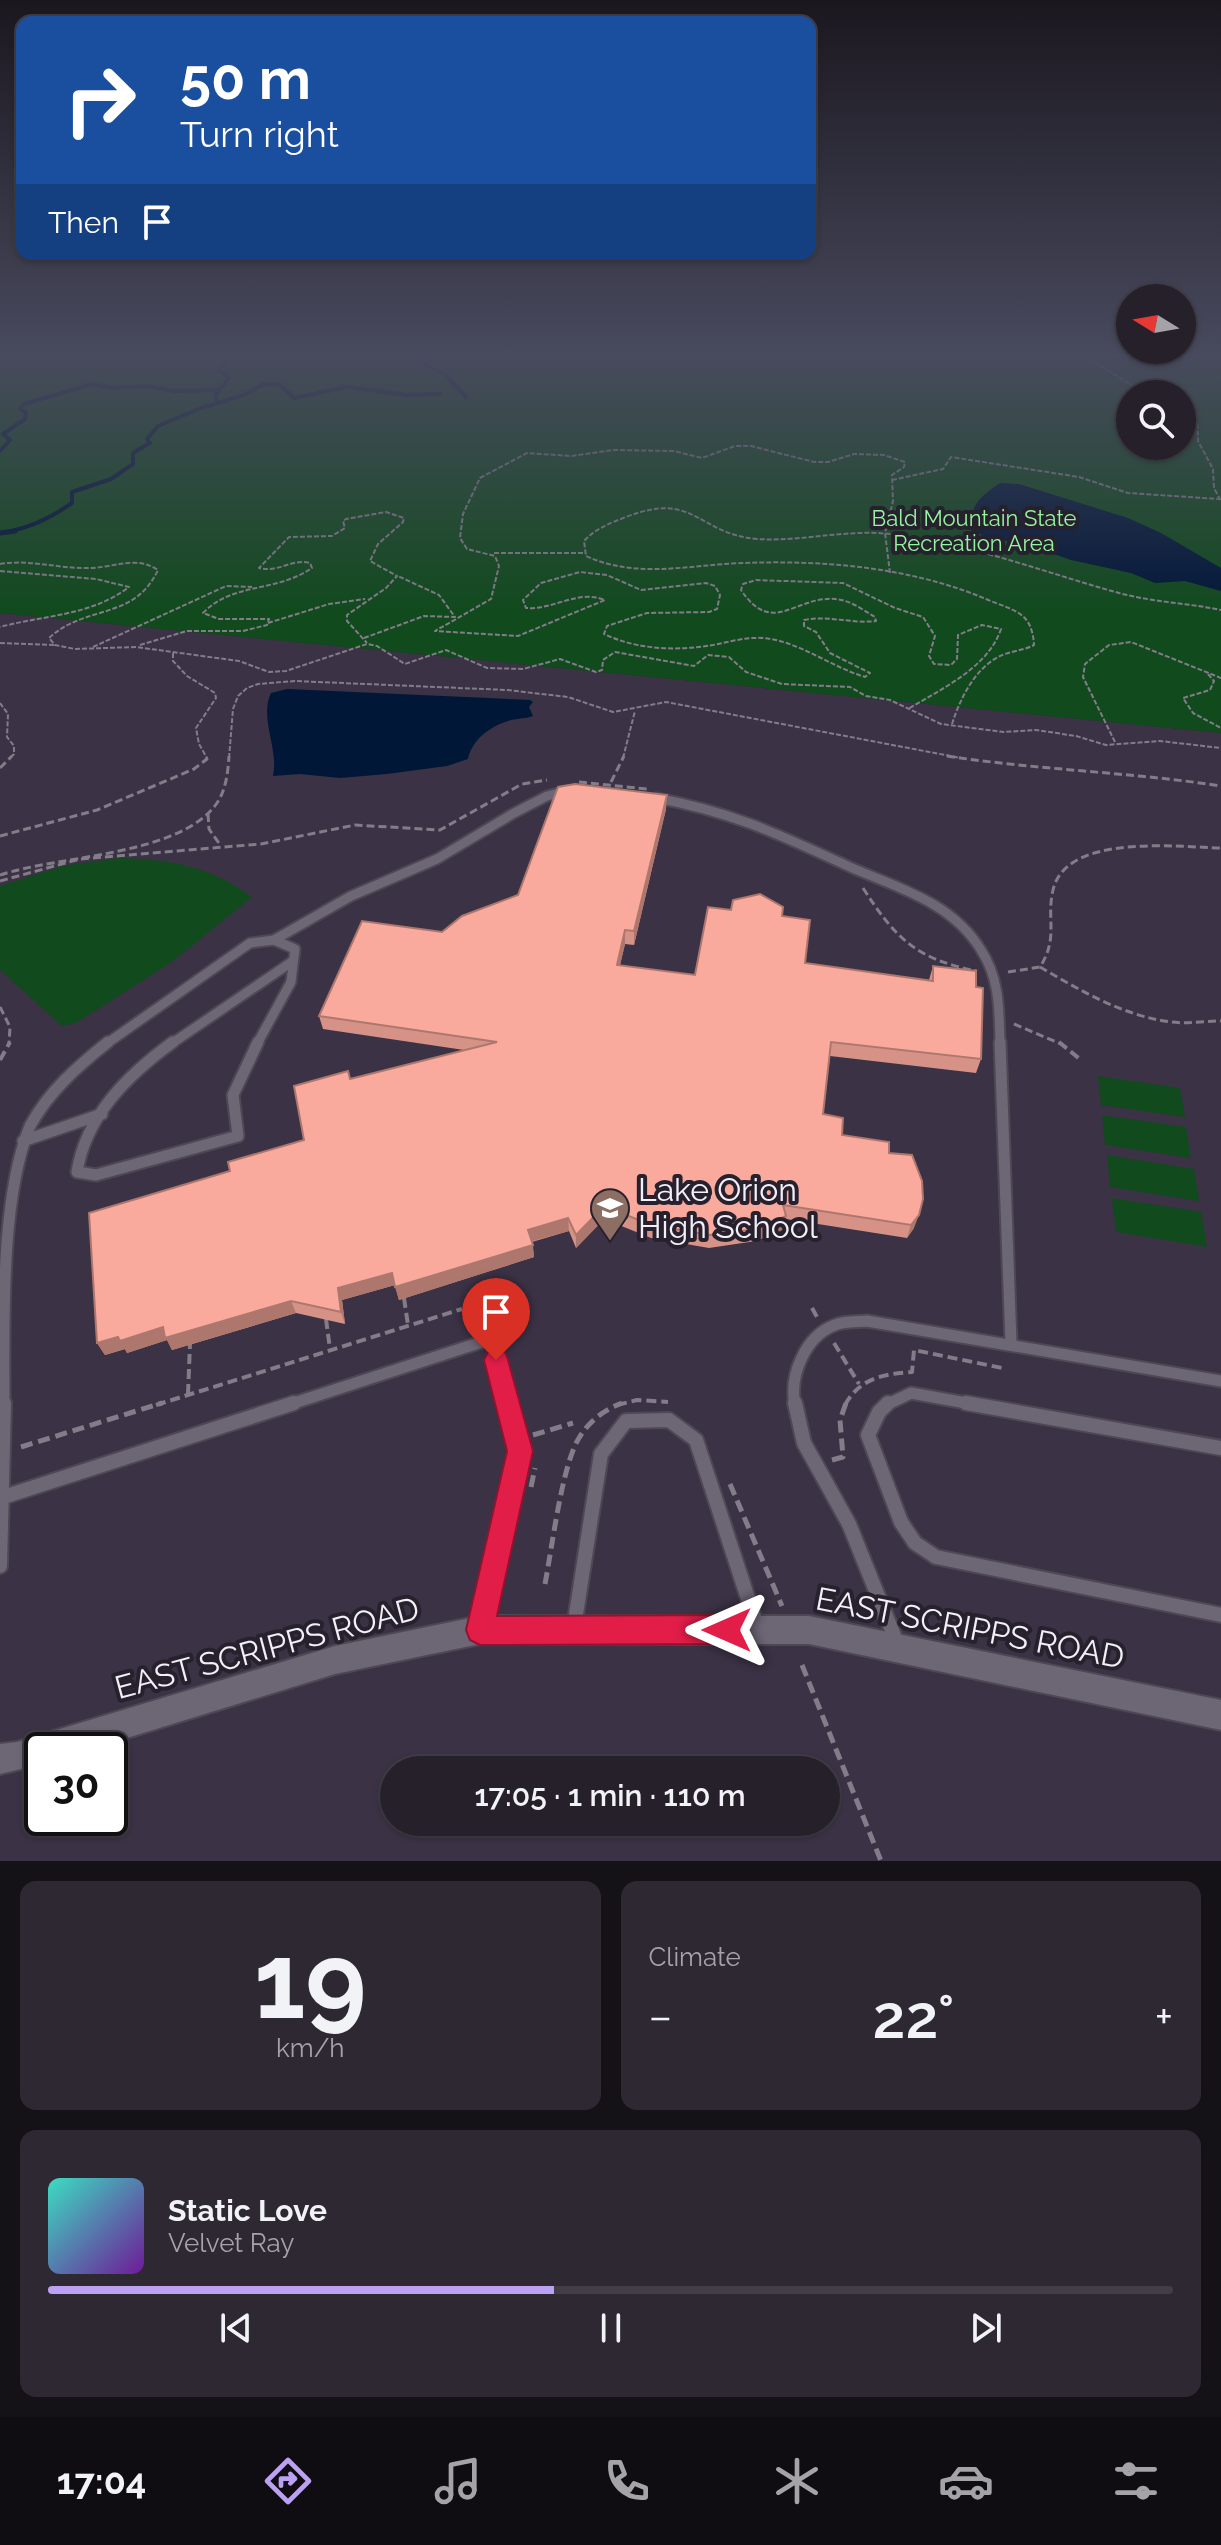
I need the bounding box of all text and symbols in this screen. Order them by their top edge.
text: 50 m [180,46,311,112]
icon: right [48,48,152,152]
text: Turn right [180,113,339,155]
icon: arrive [135,200,179,244]
text: Then [48,205,119,240]
north arrow [1116,284,1196,364]
map controls [1116,284,1196,460]
button: search [1116,380,1196,460]
park label: Bald Mountain State Recreation Area [871,505,1077,556]
place label: Lake Orion High School [638,1171,818,1245]
school or university icon: Lake Orion High School [589,1187,631,1242]
pin [462,1278,530,1360]
icon: arrive [474,1290,518,1334]
street label: EAST SCRIPPS ROAD [813,1579,1127,1676]
position arrow [685,1588,769,1672]
street label: EAST SCRIPPS ROAD [111,1589,423,1706]
speed limit sign: 30 [24,1732,128,1836]
text: 17:05 · 1 min · 110 m [474,1778,746,1813]
text: 19 [254,1920,367,2042]
text: Climate [649,1942,741,1972]
text: 22° [872,1982,955,2052]
text: − [649,1991,672,2042]
text: + [1155,1991,1173,2042]
text: km/h [276,2033,345,2063]
text: Static Love [168,2193,327,2228]
text: Velvet Ray [168,2228,294,2258]
icon: previous [214,2306,258,2350]
icon: pause [589,2306,633,2350]
icon: next [964,2306,1008,2350]
icon: directions [260,2453,316,2509]
icon: music [430,2453,486,2509]
icon: phone [599,2453,655,2509]
icon: climate [769,2453,825,2509]
icon: car [938,2453,994,2509]
icon: filters [1108,2453,1164,2509]
text: 17:04 [57,2460,146,2502]

